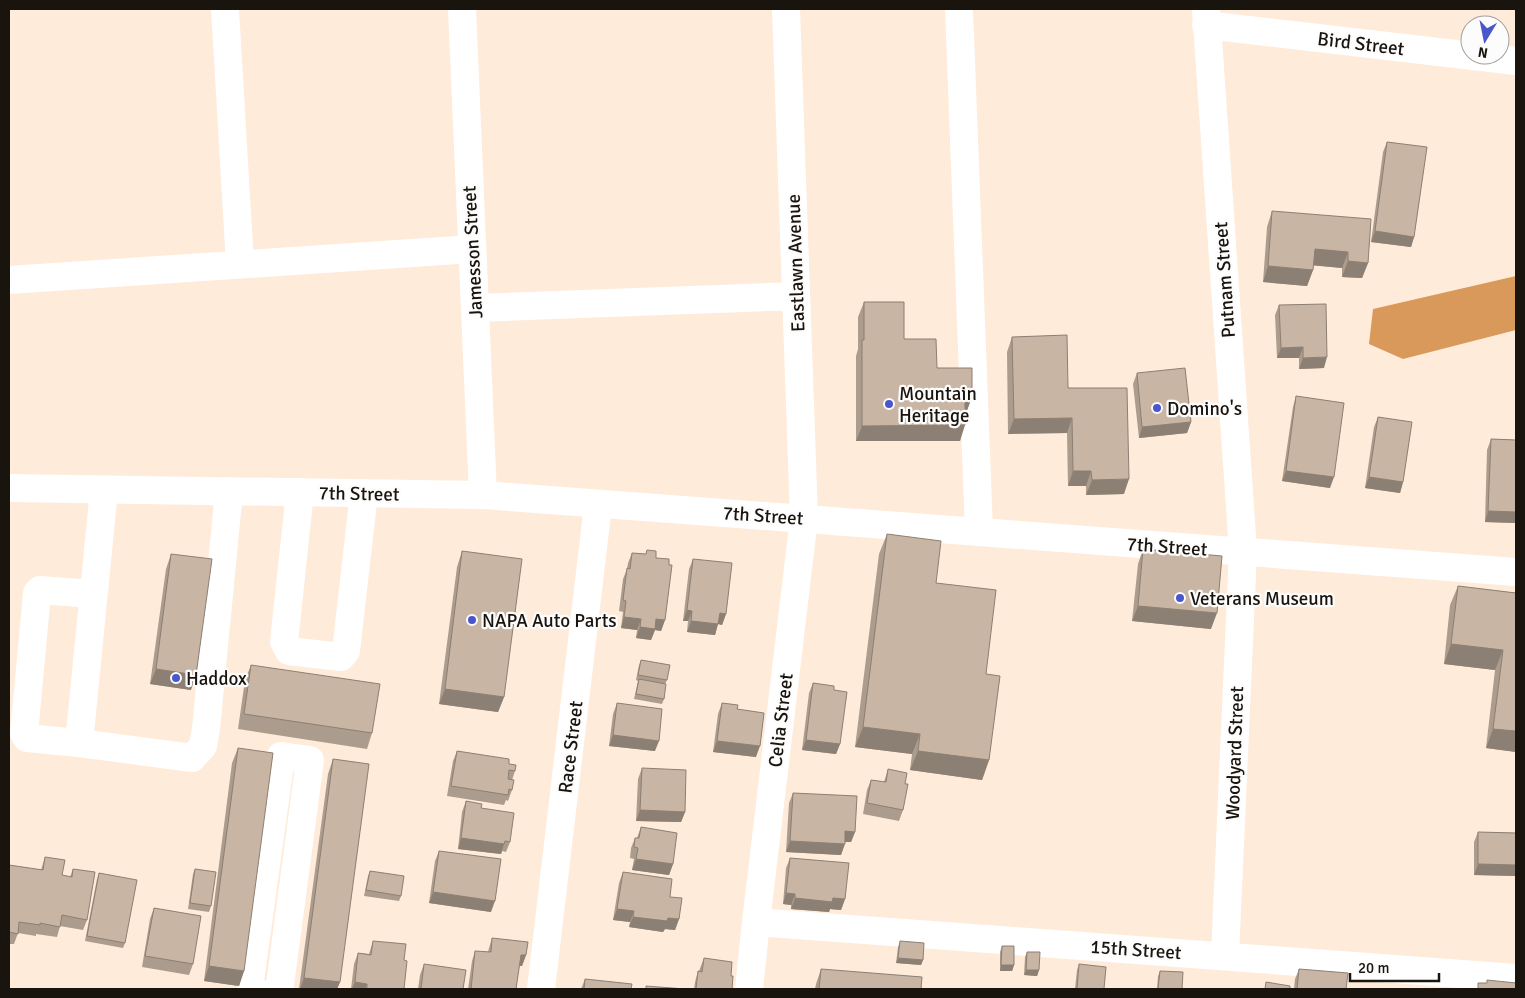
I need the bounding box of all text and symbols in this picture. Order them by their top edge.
north arrow [1460,15,1510,65]
street label: Bird Street [1316,27,1406,61]
text: N [1477,43,1489,62]
street label: Jamesson Street [458,185,488,319]
street label: Eastlawn Avenue [782,194,810,332]
street label: Putnam Street [1209,221,1241,339]
place label: Mountain Heritage [899,382,977,428]
place label: Domino's [1167,397,1242,421]
marker: Mountain Heritage [883,398,895,410]
marker: Domino's [1151,402,1163,414]
street label: 7th Street [318,481,400,507]
street label: 7th Street [722,501,804,531]
street label: 7th Street [1126,532,1208,562]
place label: Veterans Museum [1190,587,1334,611]
marker: Veterans Museum [1174,592,1186,604]
place label: NAPA Auto Parts [482,609,617,633]
marker: NAPA Auto Parts [466,614,478,626]
place label: Haddox [186,667,247,691]
street label: Celia Street [763,671,799,769]
marker: Haddox [170,672,182,684]
street label: Woodyard Street [1221,685,1249,820]
street label: Race Street [553,699,589,795]
street label: 15th Street [1090,935,1183,965]
scale bar [1350,950,1439,982]
text: 20 m [1358,959,1389,977]

